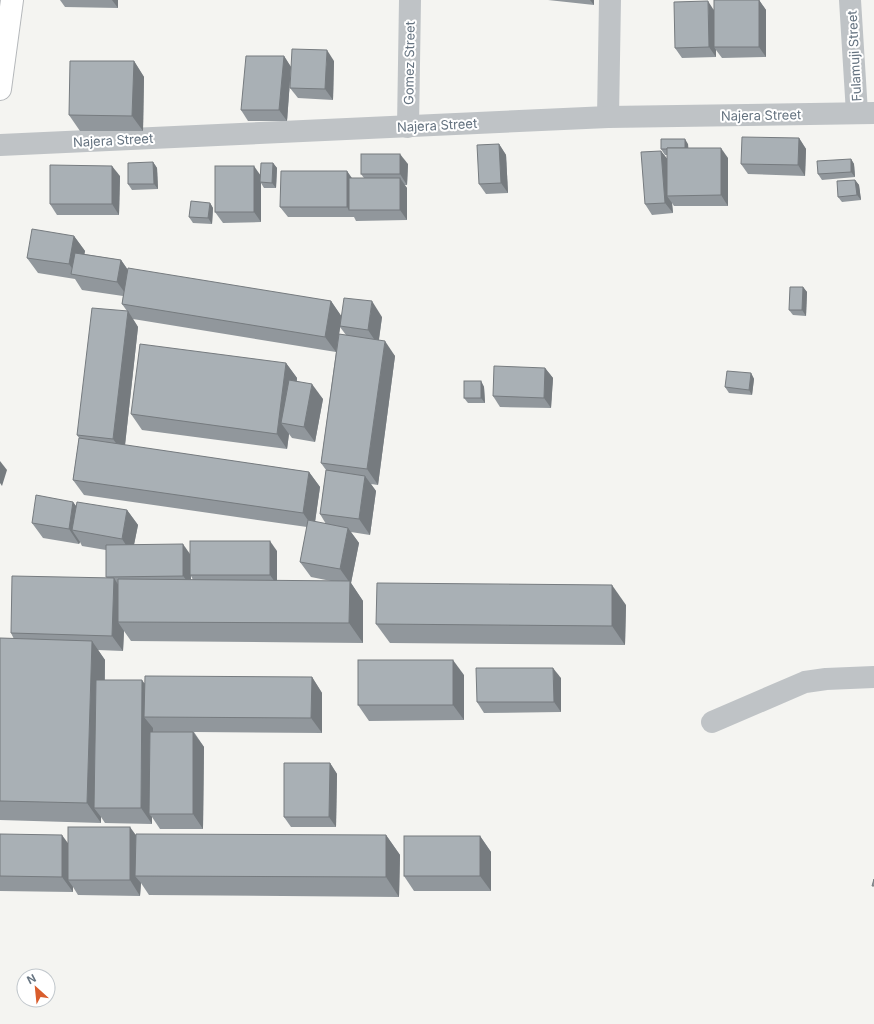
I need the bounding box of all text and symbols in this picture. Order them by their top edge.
street label: Fulamuji Street [844,10,864,102]
street label: Gomez Street [400,21,418,105]
street label: Najera Street [721,106,801,124]
street label: Najera Street [396,115,478,135]
street label: Najera Street [72,130,154,150]
north arrow [16,968,56,1008]
text: N [25,971,38,987]

